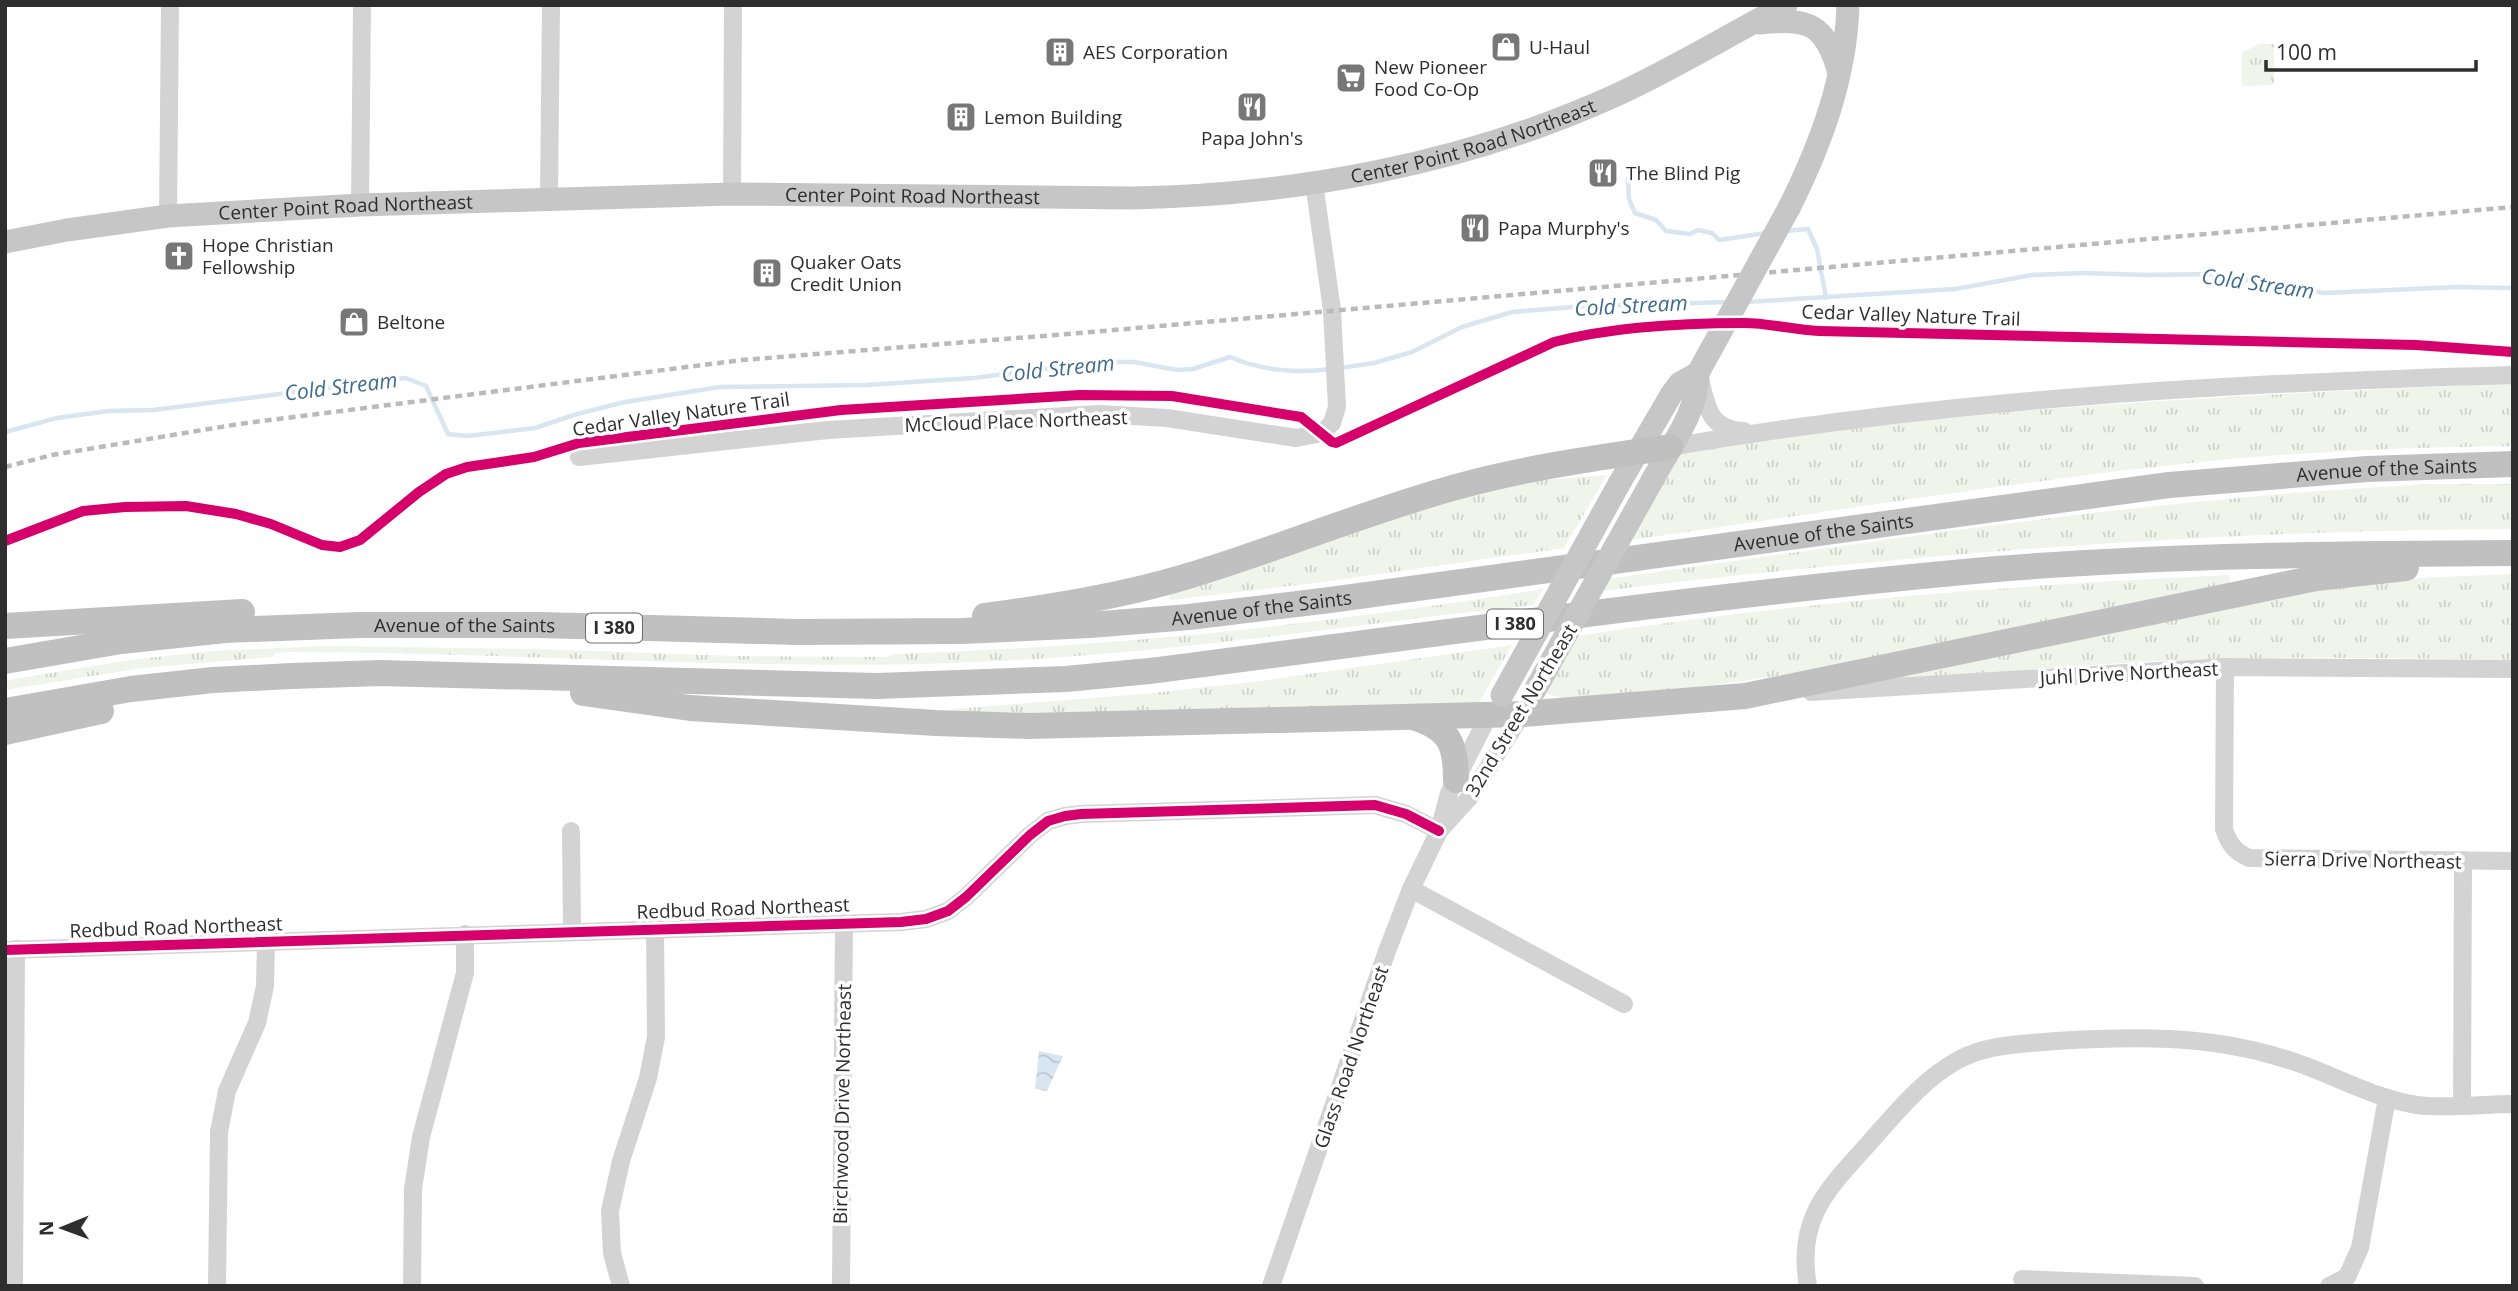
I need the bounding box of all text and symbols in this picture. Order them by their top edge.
scale bar [2266,28,2476,72]
shop icon: U-Haul [1489,30,1523,64]
place label: U-Haul [1529,34,1590,60]
building icon: AES Corporation [1043,35,1077,69]
text: 100 m [2276,38,2337,66]
place label: AES Corporation [1083,39,1228,65]
place label: New Pioneer Food Co-Op [1374,54,1487,102]
supermarket icon: New Pioneer Food Co-Op [1334,61,1368,95]
restaurant icon: Papa John's [1235,90,1269,124]
street label: Center Point Road Northeast [1348,93,1600,189]
building icon: Lemon Building [944,100,978,134]
place label: Lemon Building [984,104,1122,130]
place label: Papa John's [1201,125,1303,151]
restaurant icon: The Blind Pig [1586,156,1620,190]
place label: The Blind Pig [1626,160,1740,186]
street label: Center Point Road Northeast [785,182,1040,210]
street label: Center Point Road Northeast [218,189,474,226]
restaurant icon: Papa Murphy's [1458,211,1492,245]
place label: Papa Murphy's [1498,215,1630,241]
place label: Hope Christian Fellowship [202,232,334,280]
church icon: Hope Christian Fellowship [162,239,196,273]
place label: Quaker Oats Credit Union [790,249,902,297]
building icon: Quaker Oats Credit Union [750,256,784,290]
water label: Cold Stream [2200,261,2316,305]
water label: Cold Stream [1574,288,1688,322]
street label: Cedar Valley Nature Trail [1801,298,2021,332]
shop icon: Beltone [337,305,371,339]
place label: Beltone [377,309,445,335]
water label: Cold Stream [1000,348,1116,388]
water label: Cold Stream [283,365,399,407]
street label: Cedar Valley Nature Trail [571,386,791,442]
street label: McCloud Place Northeast [904,404,1128,438]
street label: Avenue of the Saints [2295,452,2478,488]
street label: Avenue of the Saints [1732,507,1915,558]
street label: Avenue of the Saints [1170,584,1353,631]
road number: I 380 [1487,610,1543,638]
street label: Avenue of the Saints [374,612,556,638]
road number: I 380 [586,614,642,642]
street label: 32nd Street Northeast [1459,619,1583,801]
street label: Juhl Drive Northeast [2037,655,2219,691]
street label: Sierra Drive Northeast [2264,845,2462,875]
street label: Redbud Road Northeast [636,891,850,925]
street label: Redbud Road Northeast [69,910,283,944]
street label: Glass Road Northeast [1308,962,1395,1152]
street label: Birchwood Drive Northeast [827,983,857,1224]
north arrow [28,1193,98,1263]
text: N [33,1220,59,1236]

